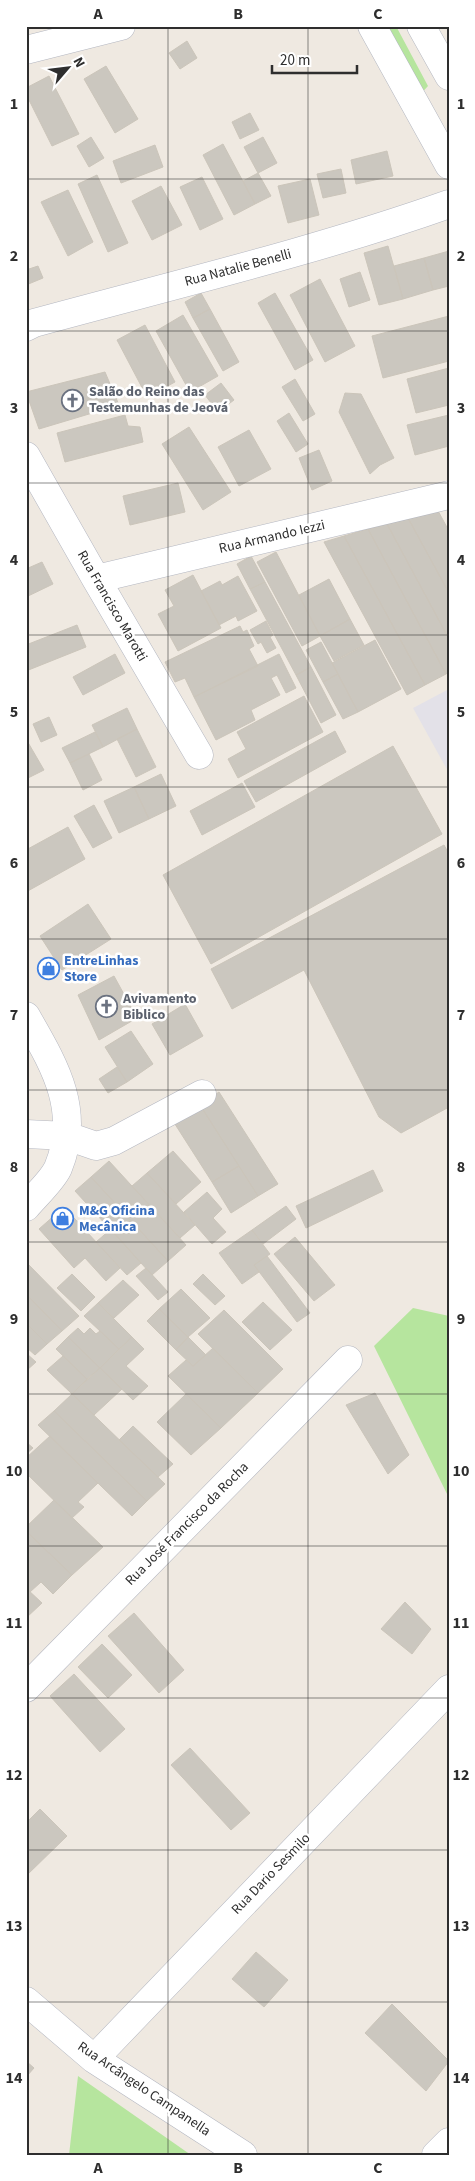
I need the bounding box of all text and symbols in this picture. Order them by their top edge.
text: A [92,3,103,25]
text: B [233,3,243,25]
text: C [373,3,383,25]
north arrow [42,42,92,92]
scale bar [272,42,358,74]
text: 20 m [280,50,310,71]
text: N [68,54,90,71]
text: 1 [10,93,18,115]
text: 1 [457,93,465,115]
street label: Rua Natalie Benelli [182,244,294,292]
text: 2 [10,245,18,267]
text: 2 [457,245,465,267]
place label: Salão do Reino das Testemunhas de Jeová [89,382,228,418]
church icon: Salão do Reino das Testemunhas de Jeová [61,388,85,412]
text: 3 [10,397,18,419]
text: 3 [457,397,465,419]
street label: Rua Armando Iezzi [217,515,327,559]
street label: Rua Francisco Marotti [72,547,152,665]
text: 4 [10,549,19,571]
text: 4 [457,549,466,571]
text: 5 [10,701,18,723]
text: 5 [457,701,465,723]
text: 6 [10,852,18,874]
text: 6 [457,852,465,874]
place label: EntreLinhas Store [64,951,138,987]
shop icon: EntreLinhas Store [36,957,60,981]
place label: Avivamento Biblico [122,989,197,1025]
church icon: Avivamento Biblico [95,995,119,1019]
text: 7 [10,1004,18,1026]
text: 7 [457,1004,465,1026]
text: 8 [10,1156,18,1178]
text: 8 [457,1156,465,1178]
place label: M&G Oficina Mecânica [79,1201,155,1237]
shop icon: M&G Oficina Mecânica [51,1207,75,1231]
text: 9 [10,1308,18,1330]
text: 9 [457,1308,465,1330]
street label: Rua José Francisco da Rocha [121,1458,253,1590]
text: 10 [6,1460,22,1482]
text: 10 [453,1460,469,1482]
text: 11 [6,1612,22,1634]
text: 11 [453,1612,469,1634]
text: 12 [6,1764,22,1786]
text: 12 [453,1764,469,1786]
street label: Rua Dario Sesmilo [227,1829,315,1919]
text: 13 [6,1915,22,1937]
text: 13 [453,1915,469,1937]
street label: Rua Arcângelo Campanella [74,2037,214,2141]
text: 14 [6,2067,23,2089]
text: 14 [453,2067,470,2089]
text: A [92,2157,103,2179]
text: B [233,2157,243,2179]
text: C [373,2157,383,2179]

